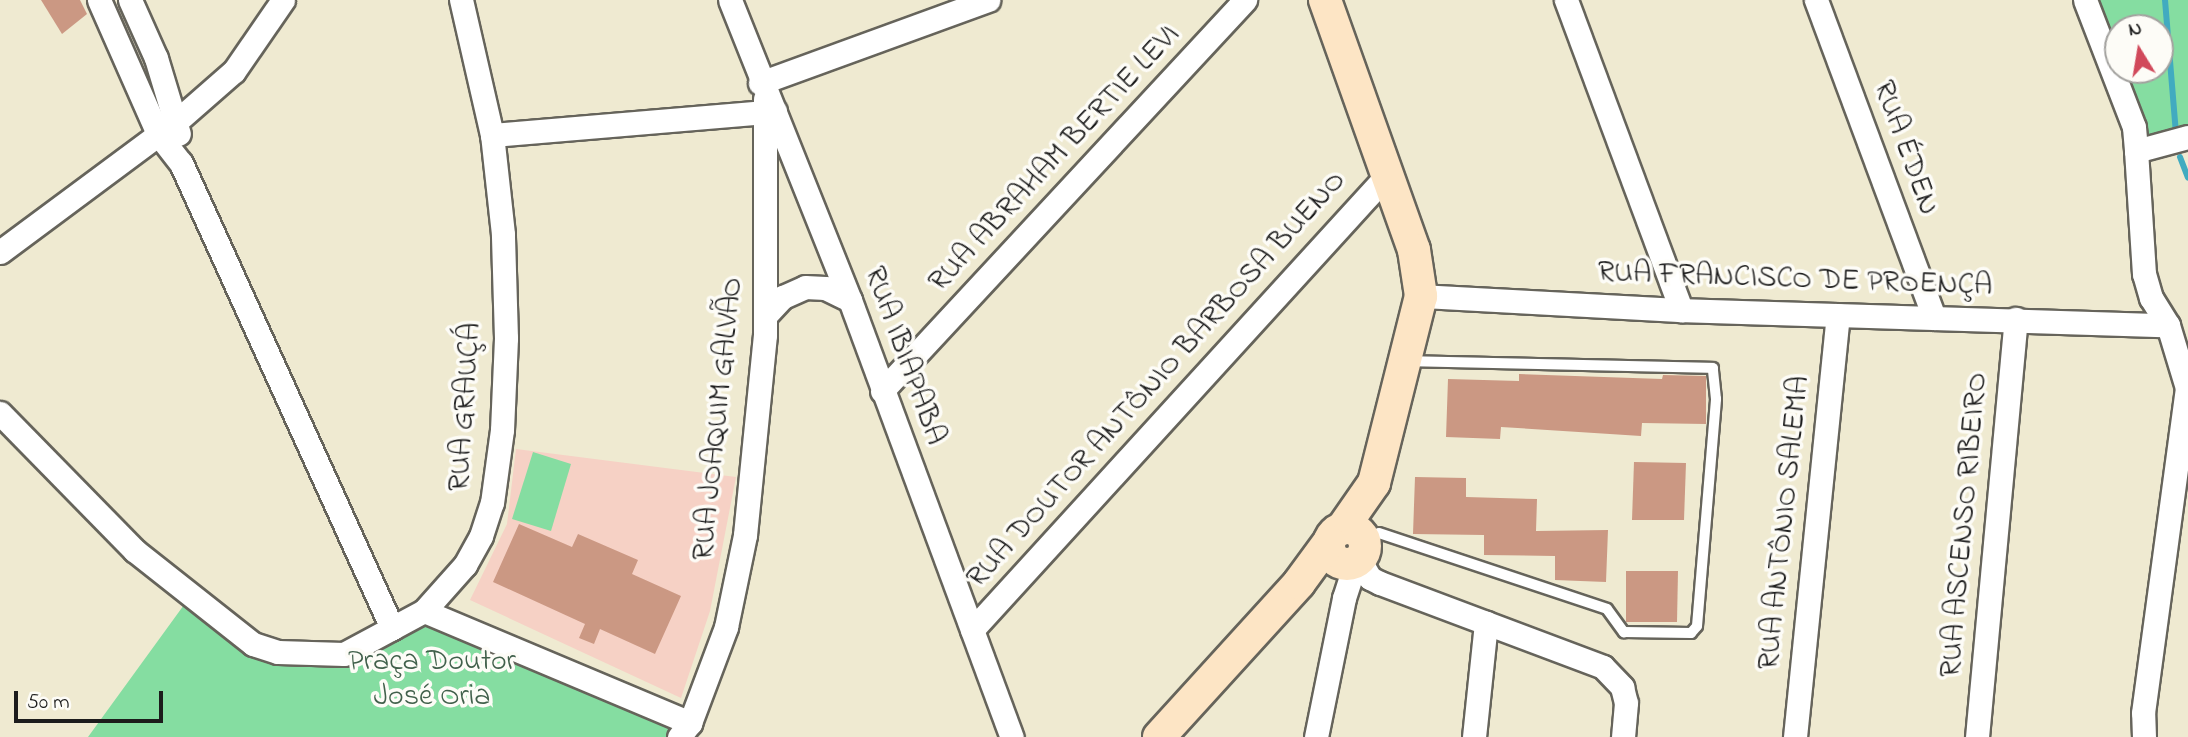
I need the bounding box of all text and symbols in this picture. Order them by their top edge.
north arrow [2104,14,2174,84]
text: N [2126,15,2144,44]
street label: RUA ABRAHAM BERTIE LEVI [922,18,1188,300]
street label: RUA ÉDEN [1864,76,1946,220]
street label: RUA DOUTOR ANTÔNIO BARBOSA BUENO [960,164,1354,596]
street label: RUA FRANCISCO DE PROENÇA [1597,255,1993,305]
street label: RUA IBIAPABA [855,262,953,450]
street label: RUA JOAQUIM GALVÃO [686,276,752,562]
street label: RUA GRAUÇÁ [442,321,490,493]
street label: RUA ASCENSO RIBEIRO [1934,371,1996,679]
street label: RUA ANTÔNIO SALEMA [1752,374,1818,672]
park label: Praça Doutor José Oria [348,644,516,714]
scale bar [18,678,166,722]
text: 50 m [27,688,70,718]

